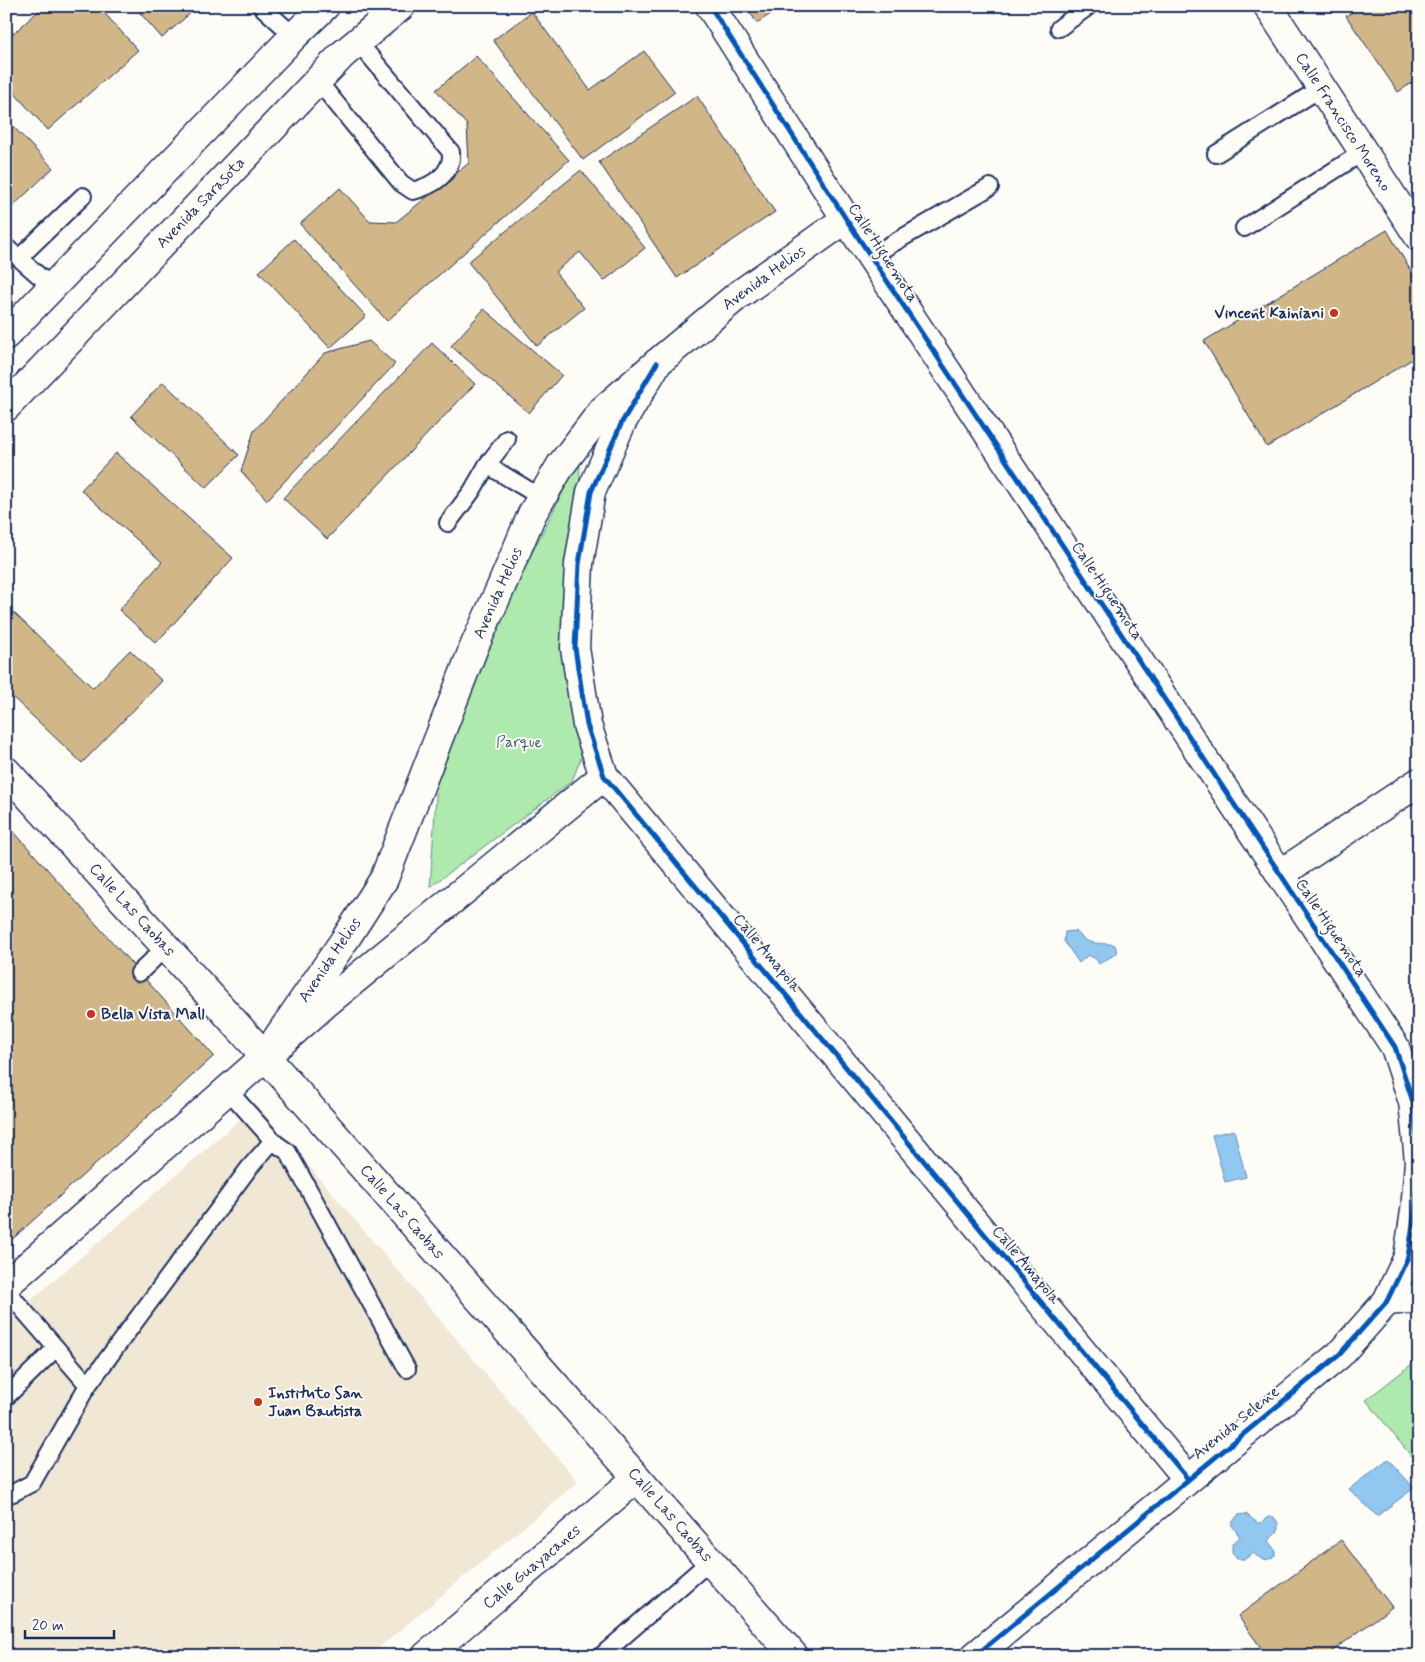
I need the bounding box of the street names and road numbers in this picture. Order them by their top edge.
street label: Calle Francisco Moreno [1290,49,1396,195]
street label: Avenida Sarasota [152,153,250,253]
street label: Calle Higuemota [842,199,923,307]
street label: Avenida Helios [718,241,810,315]
street label: Calle Higuemota [1065,538,1148,645]
street label: Avenida Helios [468,544,528,642]
street label: Calle Las Caobas [84,859,180,961]
street label: Calle Higuemota [1289,875,1372,982]
street label: Calle Amapola [728,909,806,997]
street label: Avenida Helios [294,913,366,1007]
street label: Calle Las Caobas [355,1160,449,1264]
street label: Calle Amapola [987,1221,1065,1309]
street label: Avenida Selene [1188,1381,1284,1464]
street label: Calle Las Caobas [623,1463,717,1567]
street label: Calle Guayacanes [479,1520,585,1614]

